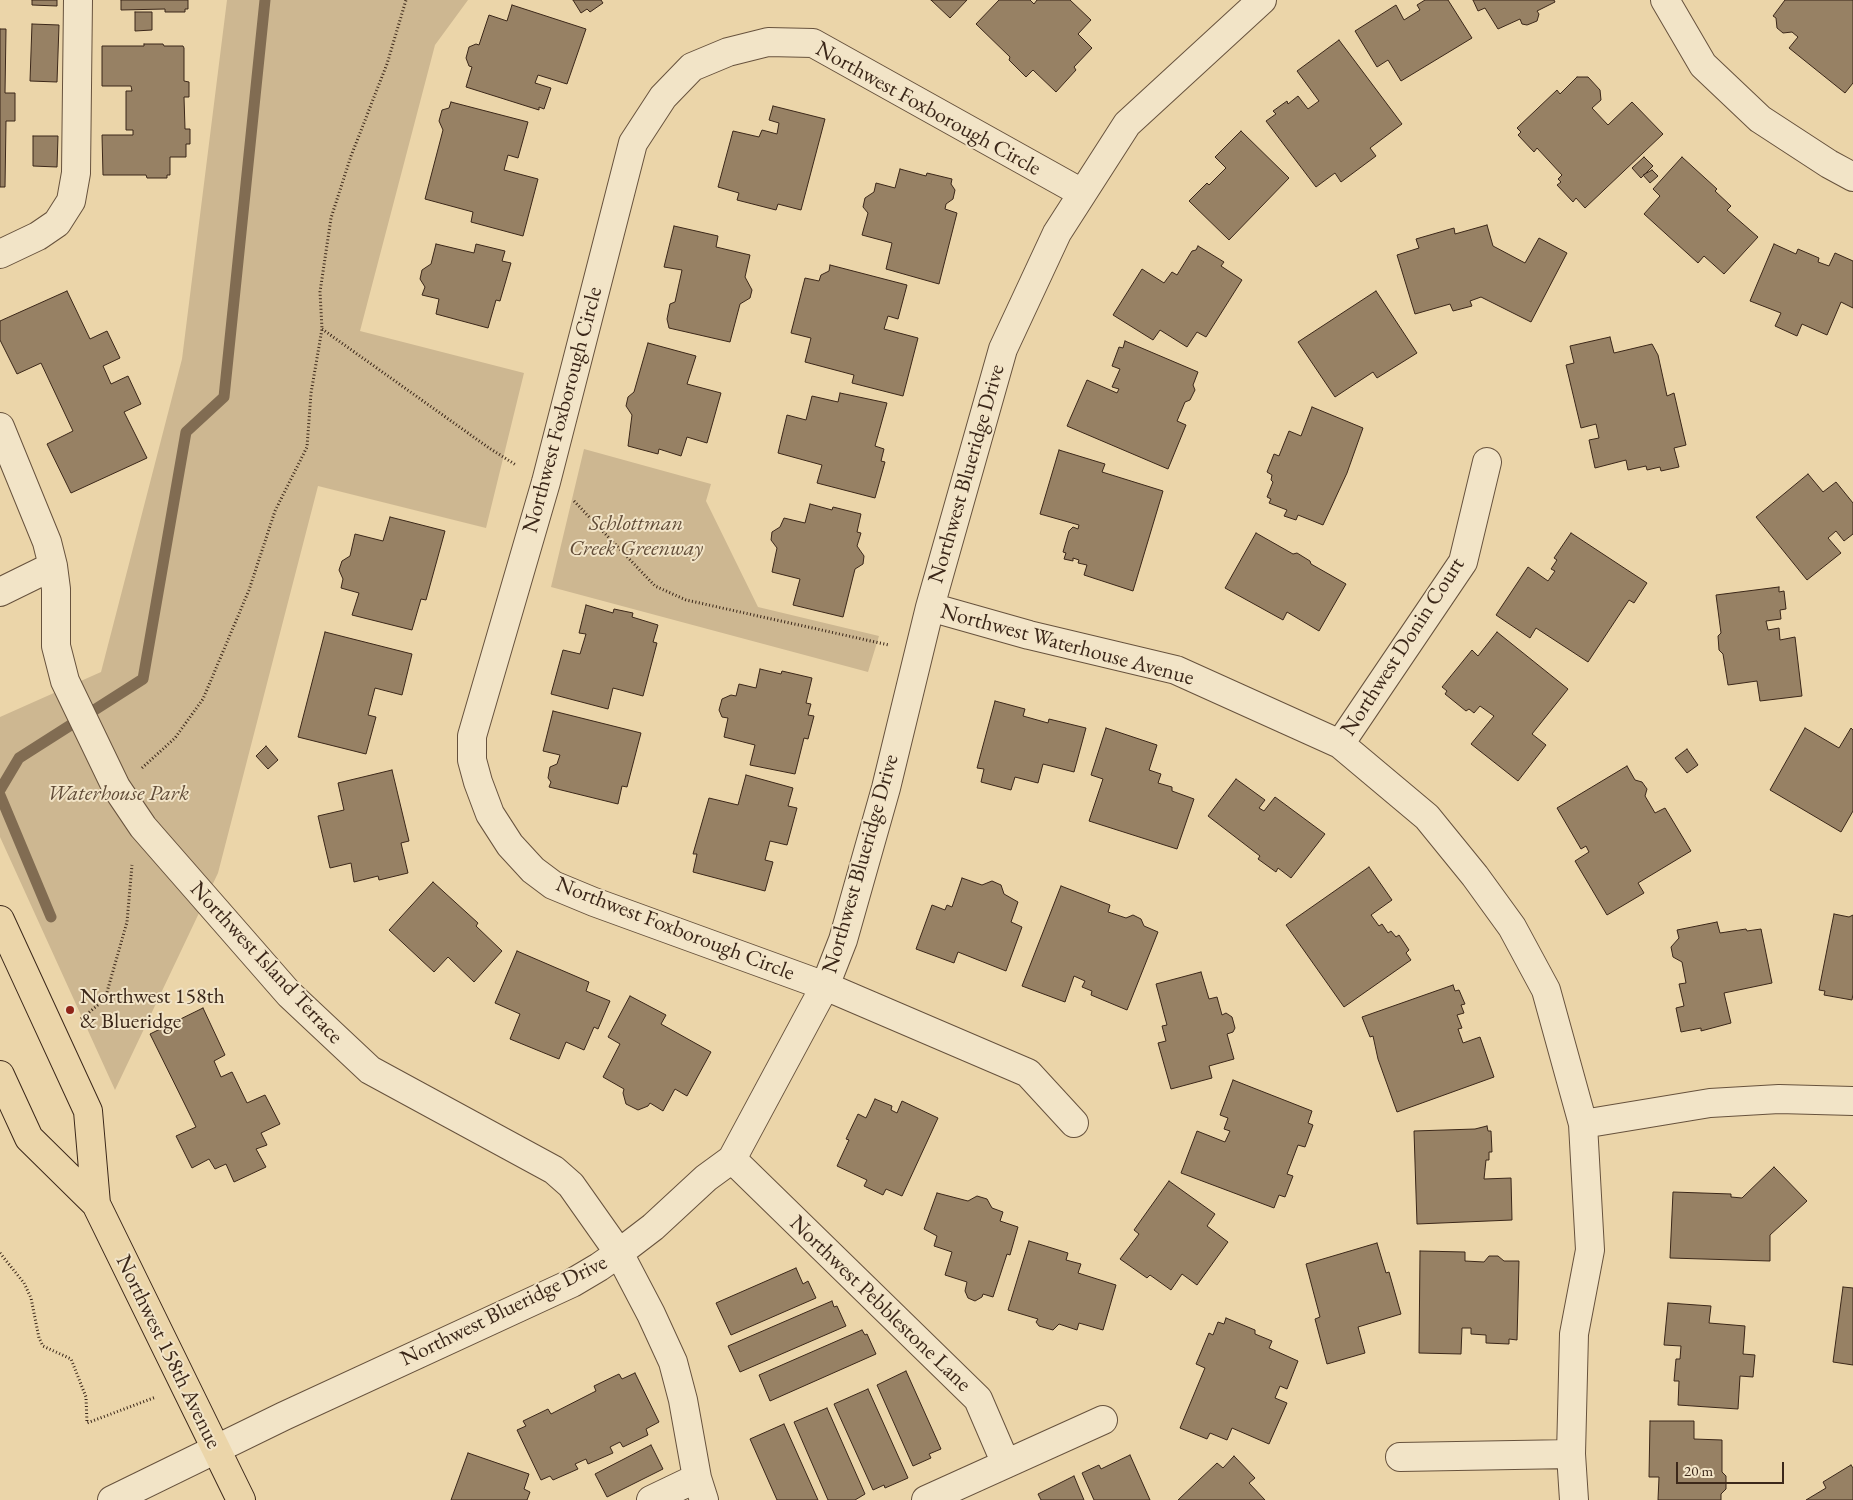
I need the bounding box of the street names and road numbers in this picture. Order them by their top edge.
street label: Northwest Foxborough Circle [811,36,1045,182]
street label: Northwest Foxborough Circle [517,284,609,536]
street label: Northwest Blueridge Drive [923,361,1011,587]
street label: Northwest Donin Court [1335,553,1471,741]
street label: Northwest Waterhouse Avenue [937,598,1197,692]
street label: Northwest Blueridge Drive [817,751,905,977]
street label: Northwest Foxborough Circle [552,871,798,987]
street label: Northwest Island Terrace [184,876,348,1050]
street label: Northwest Pebblestone Lane [784,1210,976,1398]
street label: Northwest Blueridge Drive [396,1249,612,1373]
street label: Northwest 158th Avenue [110,1251,226,1453]

